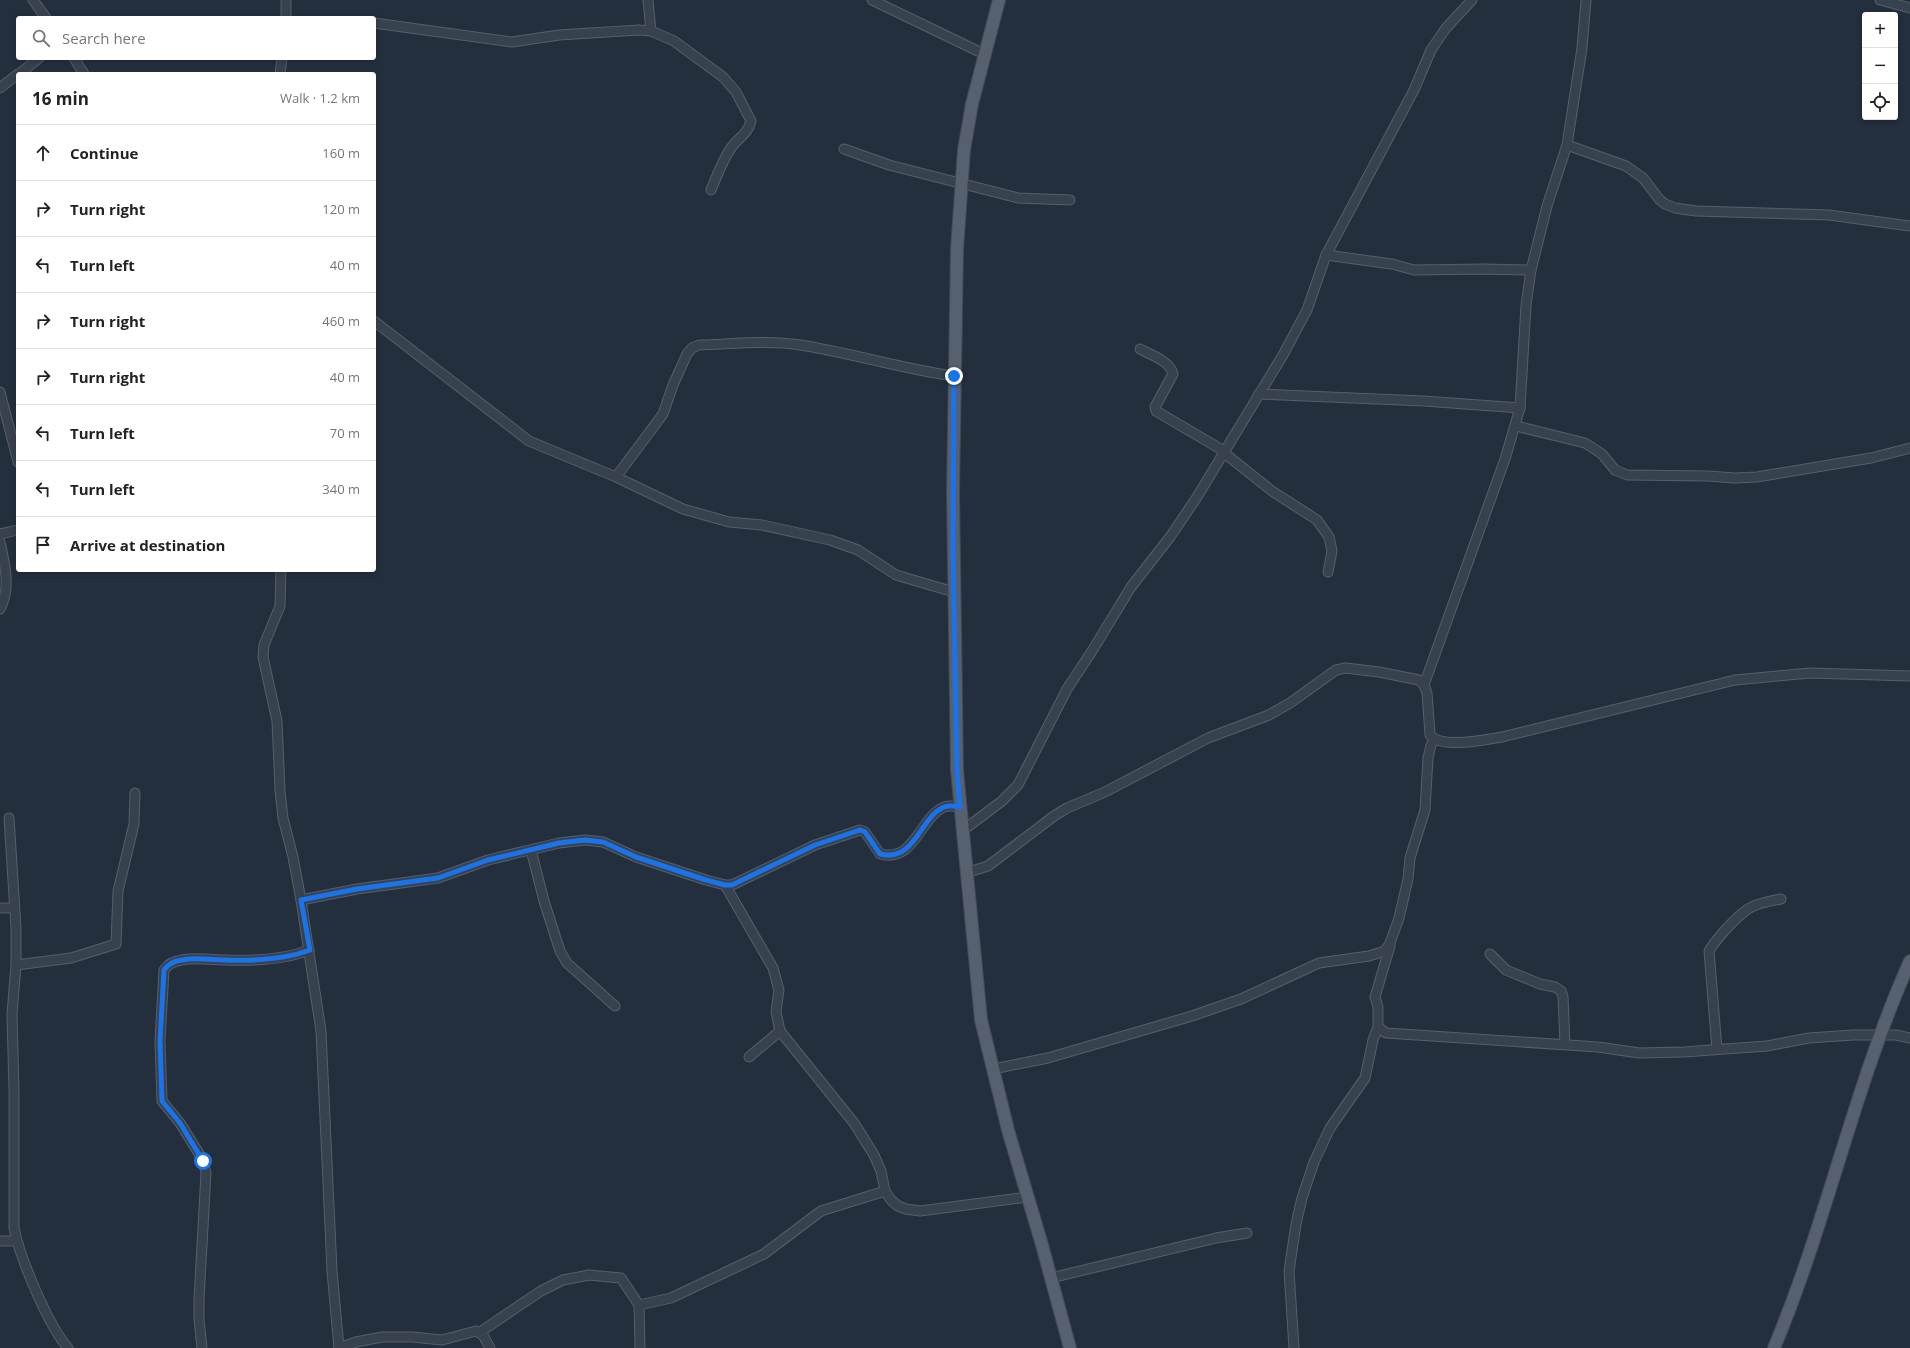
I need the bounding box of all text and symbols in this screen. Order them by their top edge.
map controls [1862,12,1898,120]
button: + [1862,12,1898,48]
search box [16,16,376,60]
icon: search [30,27,52,49]
text: Search here [62,28,146,48]
button: − [1862,48,1898,84]
button: locate [1862,84,1898,120]
text: 16 min [32,87,89,110]
text: Walk · 1.2 km [280,89,360,107]
icon: ahead [32,142,54,164]
text: Continue [70,143,138,163]
text: 160 m [322,144,360,162]
icon: right [32,198,54,220]
text: Turn right [70,199,145,219]
text: 120 m [322,200,360,218]
icon: left [32,254,54,276]
text: Turn left [70,255,135,275]
text: 40 m [330,256,360,274]
icon: right [32,310,54,332]
text: Turn right [70,311,145,331]
text: 460 m [322,312,360,330]
icon: right [32,366,54,388]
text: Turn right [70,367,145,387]
route end [945,367,963,385]
text: 40 m [330,368,360,386]
icon: left [32,422,54,444]
text: Turn left [70,423,135,443]
text: 70 m [330,424,360,442]
icon: left [32,478,54,500]
text: Turn left [70,479,135,499]
text: 340 m [322,480,360,498]
icon: arrive [32,534,54,556]
text: Arrive at destination [70,535,225,555]
route start [194,1152,212,1170]

